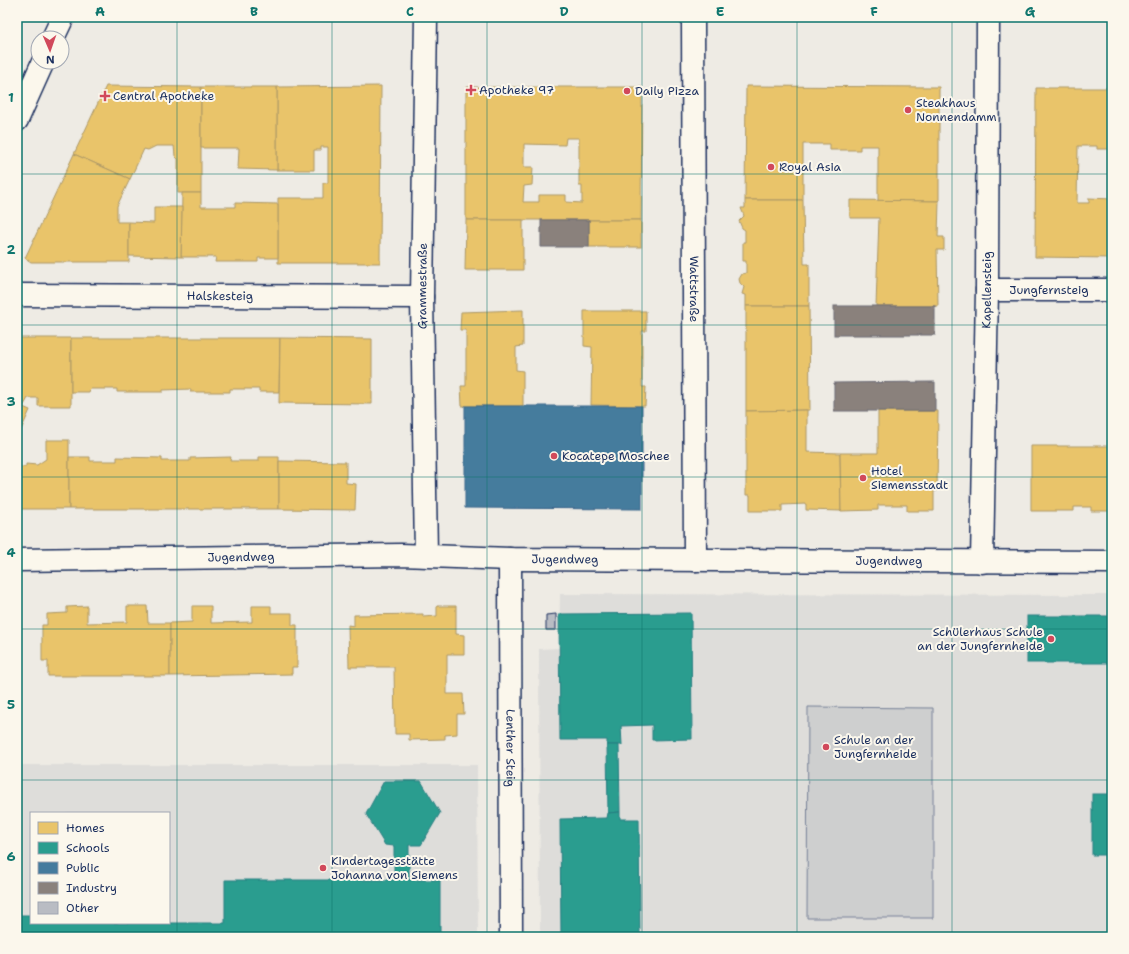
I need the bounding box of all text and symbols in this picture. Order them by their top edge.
text: A [95,3,105,20]
text: B [250,3,258,20]
text: C [406,3,414,20]
text: D [559,3,569,20]
text: E [716,3,725,20]
text: F [870,3,878,20]
text: G [1025,3,1036,20]
north arrow [30,30,70,70]
text: N [45,52,55,67]
place label: Apotheke 97 [479,82,554,98]
place label: Daily Pizza [635,83,699,99]
marker: Apotheke 97 [466,85,476,95]
marker: Daily Pizza [622,86,632,96]
place label: Central Apotheke [113,88,214,104]
text: 1 [8,89,14,106]
marker: Central Apotheke [100,91,110,101]
place label: Steakhaus Nonnendamm [916,95,997,125]
marker: Steakhaus Nonnendamm [903,105,913,115]
place label: Royal Asia [779,159,842,175]
marker: Royal Asia [766,162,776,172]
text: 2 [6,241,16,258]
street label: Grammestraße [414,242,431,329]
street label: Kapellensteig [978,251,995,329]
street label: Wattstraße [686,256,702,322]
street label: Jungfernsteig [1009,282,1089,298]
street label: Halskesteig [187,288,253,304]
text: 3 [6,393,16,410]
place label: Kocatepe Moschee [562,448,670,464]
marker: Kocatepe Moschee [549,451,559,461]
place label: Hotel Siemensstadt [871,463,948,493]
marker: Hotel Siemensstadt [858,473,868,483]
text: 4 [6,544,16,561]
street label: Jugendweg [207,549,275,566]
street label: Jugendweg [531,551,599,567]
street label: Jugendweg [855,553,923,569]
place label: Schülerhaus Schule an der Jungfernheide [917,624,1043,654]
marker: Schülerhaus Schule an der Jungfernheide [1046,634,1056,644]
text: 5 [7,696,15,713]
street label: Lenther Steig [502,709,519,787]
place label: Schule an der Jungfernheide [834,732,917,762]
marker: Schule an der Jungfernheide [821,742,831,752]
legend [30,812,170,924]
text: Homes [66,820,105,836]
text: Schools [66,840,110,856]
text: 6 [6,848,16,865]
place label: Kindertagesstätte Johanna von Siemens [331,853,458,883]
text: Public [66,860,100,876]
marker: Kindertagesstätte Johanna von Siemens [318,863,328,873]
text: Industry [66,880,117,896]
text: Other [66,900,100,916]

